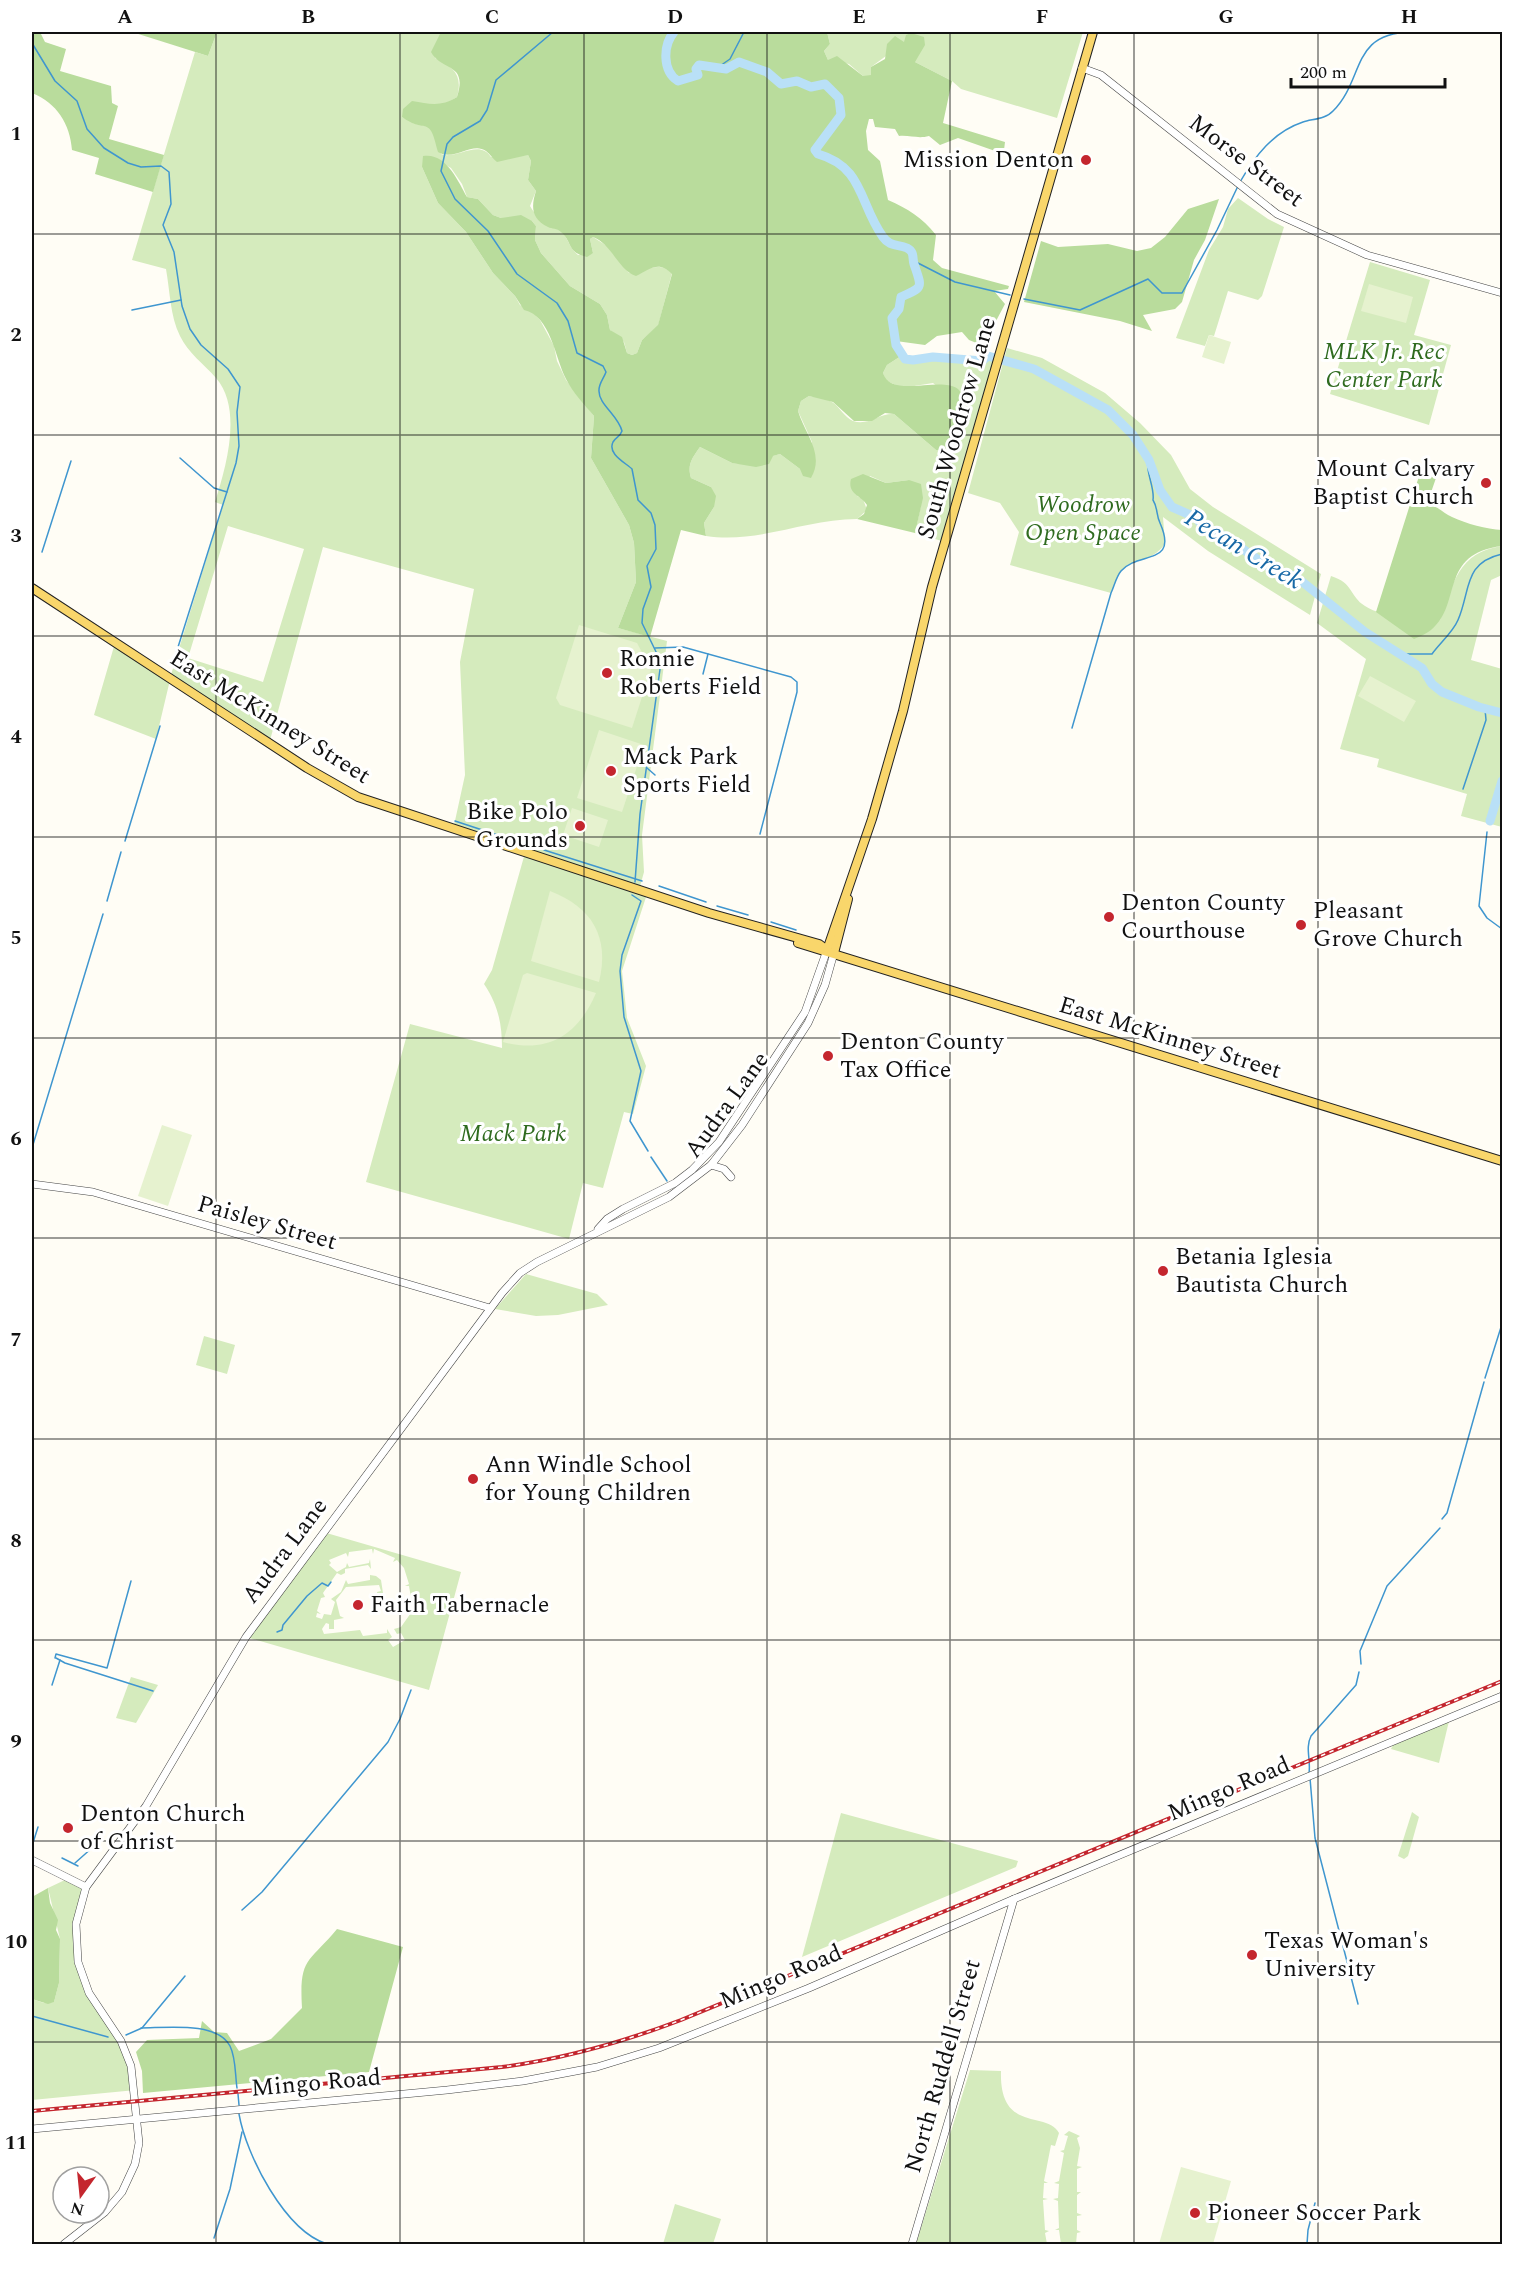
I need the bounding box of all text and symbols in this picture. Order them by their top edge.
text: A [117,2,133,32]
text: B [301,2,315,32]
text: C [485,2,499,32]
text: D [667,2,683,32]
text: E [852,2,866,32]
text: F [1036,2,1048,32]
text: G [1218,2,1234,32]
text: H [1401,2,1417,32]
scale bar [1291,51,1446,89]
text: 200 m [1300,59,1347,86]
street label: Morse Street [1181,106,1311,216]
text: 1 [10,119,22,149]
place label: Mission Denton [903,142,1074,178]
marker: Mission Denton [1079,153,1093,167]
street label: South Woodrow Lane [908,313,1006,543]
text: 2 [10,320,22,350]
park label: MLK Jr. Rec Center Park [1323,334,1445,398]
place label: Mount Calvary Baptist Church [1312,451,1475,515]
marker: Mount Calvary Baptist Church [1479,476,1493,490]
park label: Woodrow Open Space [1025,487,1141,551]
water label: Pecan Creek [1177,498,1311,600]
text: 3 [10,521,22,551]
street label: East McKinney Street [162,641,378,793]
place label: Ronnie Roberts Field [619,641,761,705]
marker: Ronnie Roberts Field [600,666,614,680]
text: 4 [10,722,22,752]
place label: Mack Park Sports Field [623,739,751,803]
marker: Mack Park Sports Field [604,764,618,778]
place label: Bike Polo Grounds [466,794,568,858]
marker: Bike Polo Grounds [573,819,587,833]
place label: Denton County Courthouse [1121,885,1286,949]
place label: Pleasant Grove Church [1313,893,1463,957]
marker: Denton County Courthouse [1102,910,1116,924]
marker: Pleasant Grove Church [1294,918,1308,932]
text: 5 [10,923,22,953]
street label: East McKinney Street [1054,987,1286,1089]
place label: Denton County Tax Office [840,1024,1005,1088]
street label: Audra Lane [676,1044,778,1166]
marker: Denton County Tax Office [821,1049,835,1063]
park label: Mack Park [460,1116,566,1152]
text: 6 [10,1124,22,1154]
street label: Paisley Street [193,1186,341,1260]
place label: Betania Iglesia Bautista Church [1175,1239,1348,1303]
marker: Betania Iglesia Bautista Church [1156,1264,1170,1278]
text: 7 [10,1325,22,1355]
place label: Ann Windle School for Young Children [485,1447,692,1511]
marker: Ann Windle School for Young Children [466,1472,480,1486]
street label: Audra Lane [233,1490,337,1612]
text: 8 [10,1526,22,1556]
place label: Faith Tabernacle [370,1587,549,1623]
marker: Faith Tabernacle [351,1598,365,1612]
text: 9 [10,1727,22,1757]
street label: Mingo Road [1162,1747,1296,1831]
place label: Denton Church of Christ [80,1796,245,1860]
marker: Denton Church of Christ [61,1821,75,1835]
place label: Texas Woman's University [1264,1923,1429,1987]
text: 10 [5,1927,27,1957]
street label: Mingo Road [714,1935,848,2019]
marker: Texas Woman's University [1245,1948,1259,1962]
street label: North Ruddell Street [895,1955,991,2177]
street label: Mingo Road [250,2059,382,2107]
text: 11 [5,2128,27,2158]
north arrow [51,2165,111,2225]
text: N [68,2195,87,2222]
place label: Pioneer Soccer Park [1207,2195,1421,2231]
marker: Pioneer Soccer Park [1188,2206,1202,2220]

